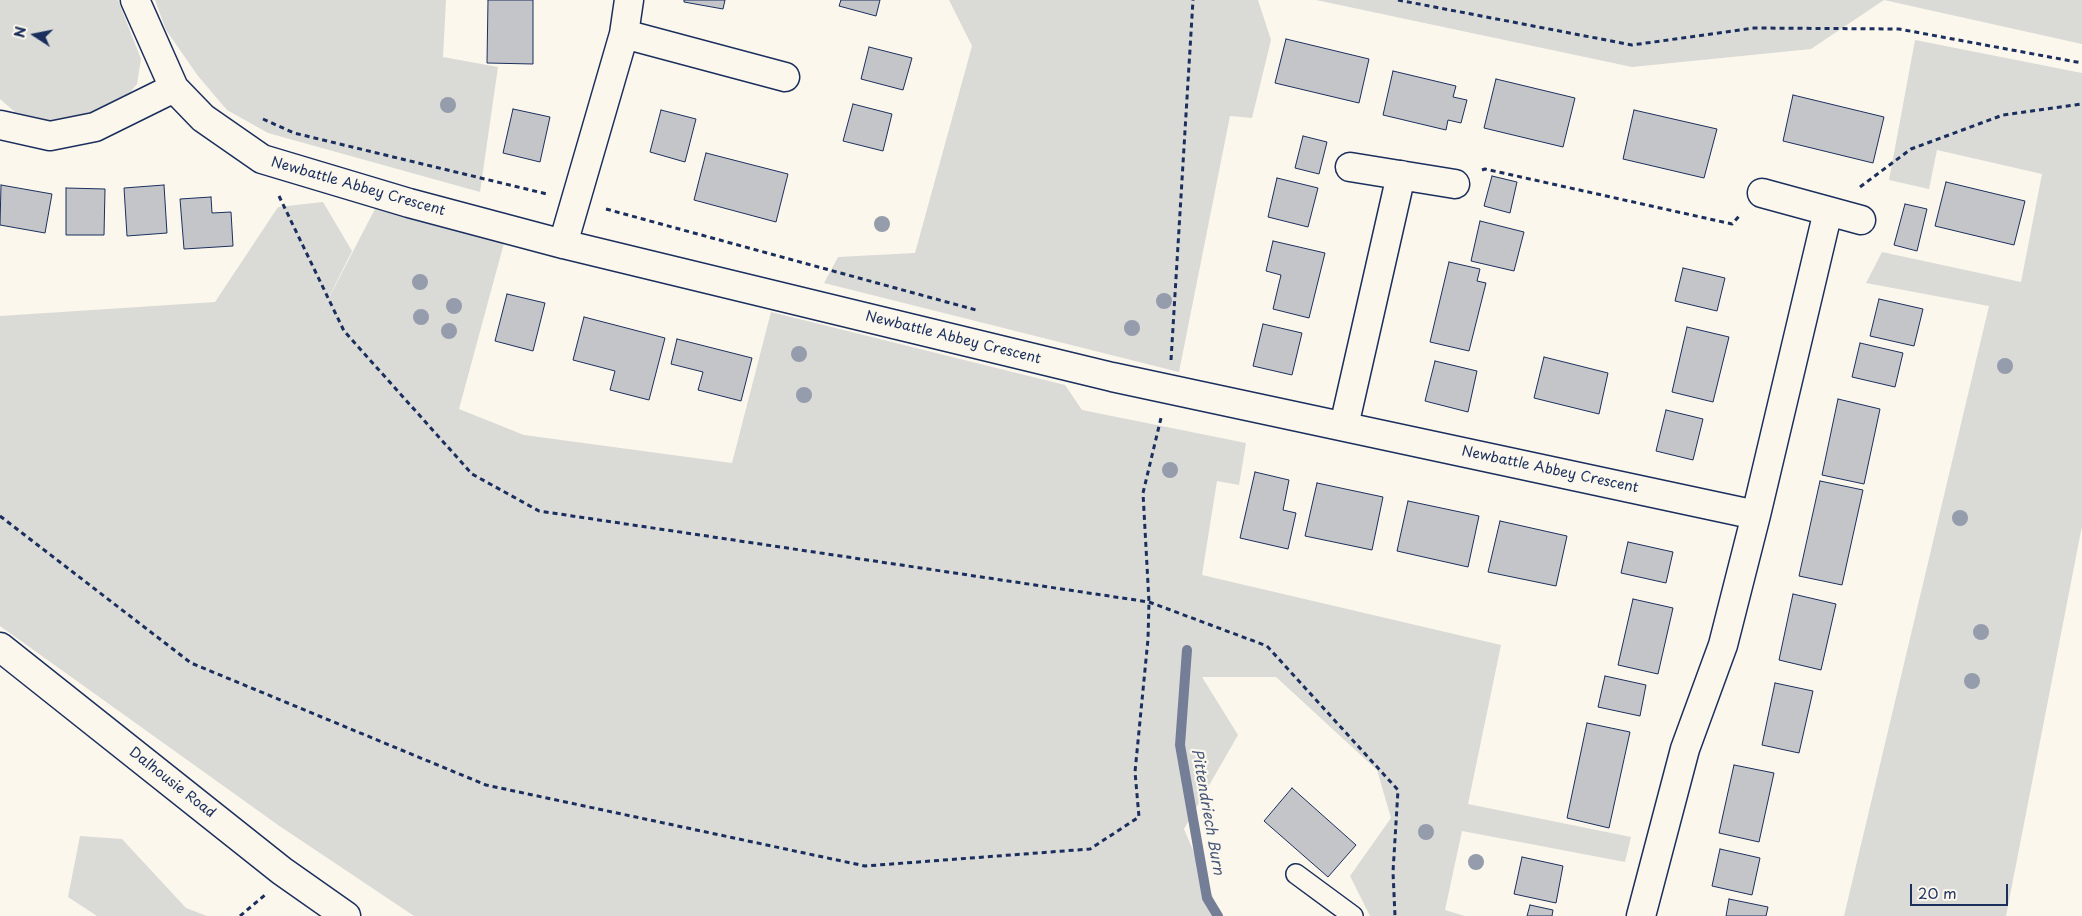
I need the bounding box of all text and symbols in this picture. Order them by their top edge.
north arrow [10,10,60,60]
text: N [8,25,31,39]
street label: Newbattle Abbey Crescent [269,154,447,220]
street label: Newbattle Abbey Crescent [864,308,1042,368]
street label: Newbattle Abbey Crescent [1460,443,1640,497]
street label: Dalhousie Road [126,744,218,822]
water label: Pittendriech Burn [1187,748,1227,876]
scale bar [1912,874,2010,906]
text: 20 m [1918,881,1957,904]

